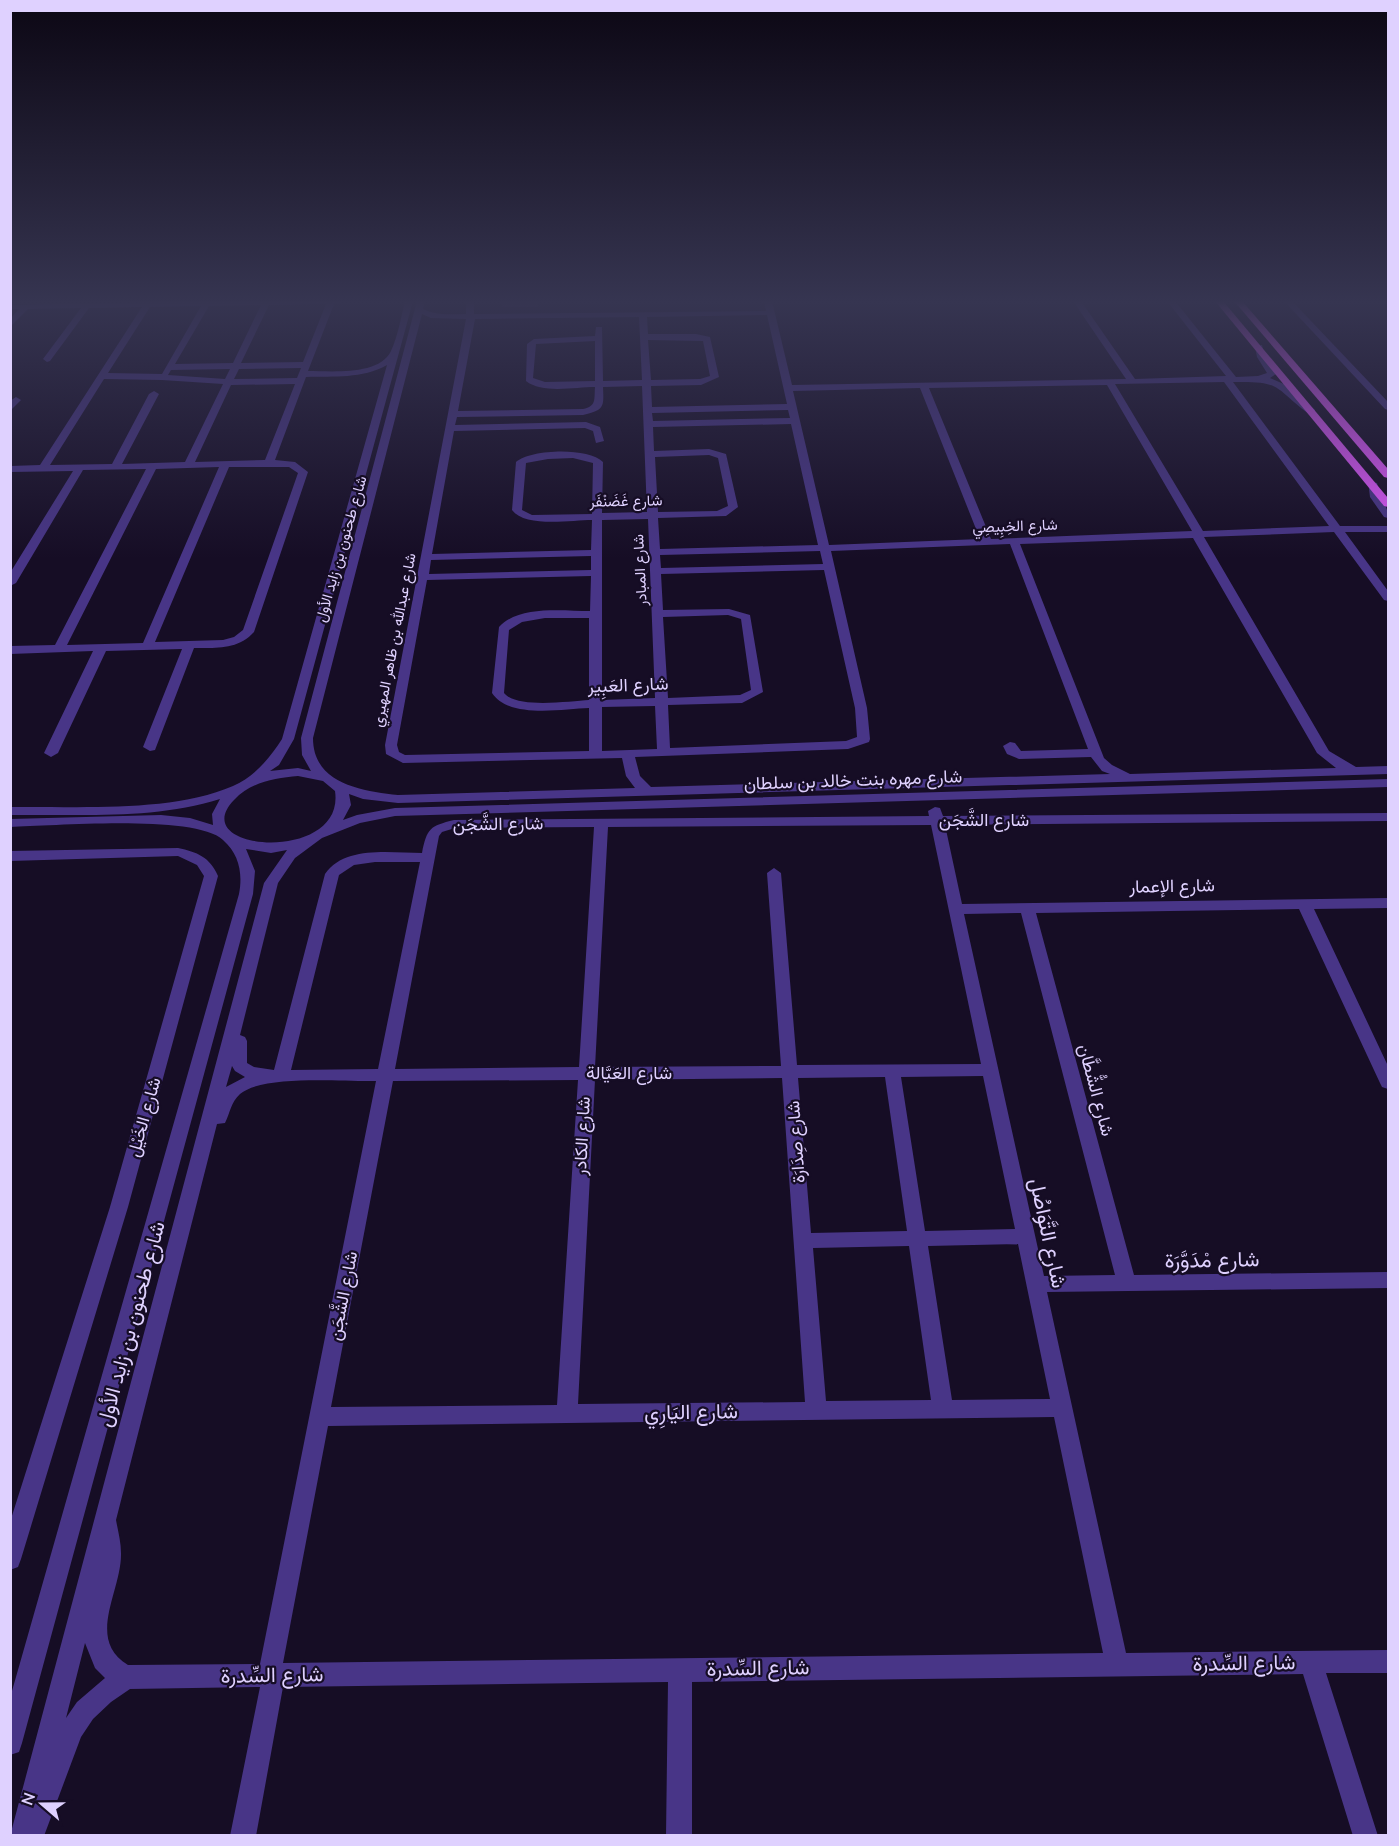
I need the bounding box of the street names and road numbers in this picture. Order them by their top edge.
street label: شارع طحنون بن زايد الأول [311,473,372,625]
street label: شارع غَضَنْفَر [588,490,663,513]
street label: شارع الخِبِيصِي [972,515,1058,540]
street label: شارع المبادر [628,533,653,607]
street label: شارع عبدالله بن ظاهر المهيري [367,551,424,729]
street label: شارع العَبِير [586,672,669,700]
street label: شارع مهره بنت خالد بن سلطان [743,764,963,796]
street label: شارع الشَّجَن [939,807,1029,832]
street label: شارع الشَّجَن [452,810,544,837]
street label: شارع الإعمار [1128,873,1215,899]
street label: شارع الشُّطَّان [1072,1041,1122,1139]
street label: شارع العَيَّالة [586,1061,672,1085]
street label: شارع الخَيْل [121,1074,167,1160]
street label: شارع الكادر [568,1096,596,1177]
street label: شارع صِدَارَة [781,1100,811,1184]
street label: شارع التَّوَاصُل [1023,1175,1073,1291]
street label: شارع طحنون بن زايد الأول [90,1218,172,1430]
street label: شارع مْدَوَّرَة [1164,1245,1260,1275]
street label: شارع الشَّجَن [321,1249,363,1343]
street label: شارع اليَارِي [644,1397,738,1430]
street label: شارع السِّدرة [1192,1648,1296,1678]
street label: شارع السِّدرة [706,1653,810,1683]
street label: شارع السِّدرة [220,1660,324,1690]

